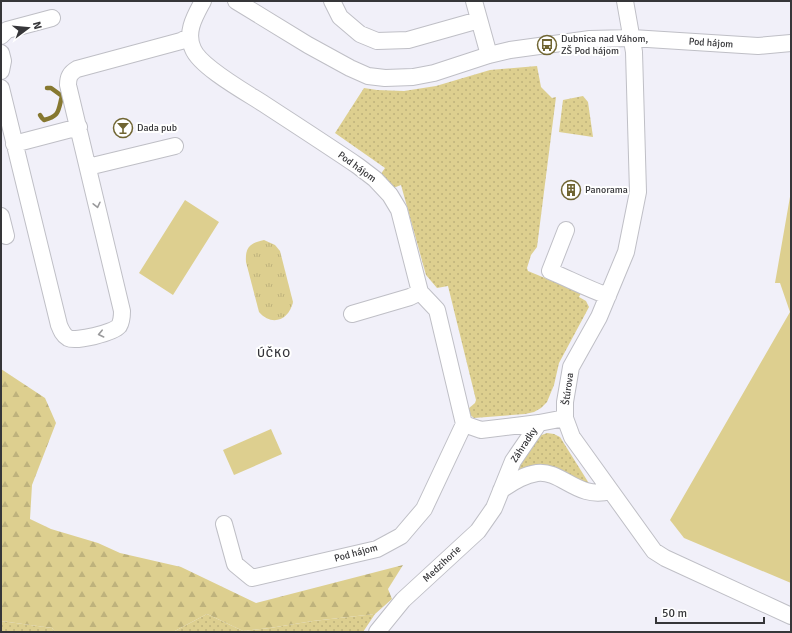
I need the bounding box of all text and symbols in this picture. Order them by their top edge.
north arrow [8,8,48,48]
text: N [30,20,44,31]
place label: Dubnica nad Váhom, ZŠ Pod hájom [561,33,648,57]
bus stop icon: Dubnica nad Váhom, ZŠ Pod hájom [536,34,558,56]
street label: Pod hájom [688,35,734,51]
bar icon: Dada pub [112,117,134,139]
place label: Dada pub [137,122,177,134]
street label: Pod hájom [335,149,379,185]
building icon: Panorama [560,179,582,201]
place label: Panorama [585,184,628,196]
one-way arrow [93,202,101,208]
one-way arrow [98,329,105,338]
district label: ÚČKO [257,346,291,361]
street label: Štúrova [559,372,576,406]
street label: Záhradky [508,425,540,465]
street label: Pod hájom [333,541,379,565]
street label: Medzihorie [420,543,464,585]
scale bar [656,599,764,625]
text: 50 m [662,606,687,621]

